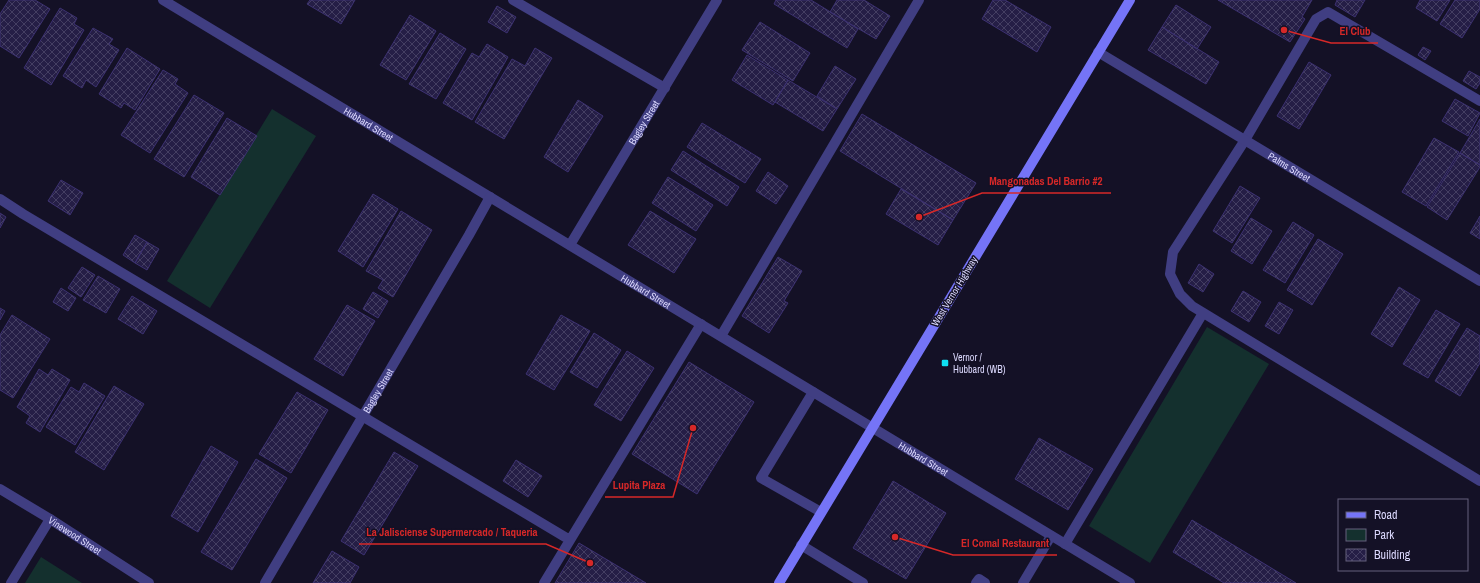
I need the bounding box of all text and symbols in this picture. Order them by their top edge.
callout: El Club [1331,20,1378,43]
text: El Club [1339,24,1371,38]
street label: Bagley Street [626,98,663,147]
street label: Hubbard Street [341,104,396,145]
street label: Palms Street [1266,149,1313,185]
callout: Mangonadas Del Barrio #2 [982,170,1111,193]
text: Mangonadas Del Barrio #2 [989,174,1103,188]
street label: West Vernor Highway [928,253,981,329]
street label: Hubbard Street [619,272,674,312]
place label: Vernor / Hubbard (WB) [953,351,1006,376]
marker: Vernor / Hubbard (WB) [940,358,950,368]
street label: Bagley Street [360,366,397,415]
street label: Hubbard Street [896,439,951,479]
callout: Lupita Plaza [605,474,673,497]
text: Lupita Plaza [613,478,665,492]
legend [1338,499,1468,571]
text: Road [1374,507,1398,523]
street label: Vinewood Street [46,514,104,558]
callout: La Jalisciense Supermercado / Taqueria [359,521,546,544]
text: La Jalisciense Supermercado / Taqueria [366,525,538,539]
text: Park [1374,527,1394,543]
callout: El Comal Restaurant [953,532,1057,555]
text: El Comal Restaurant [961,536,1049,550]
text: Building [1374,547,1411,563]

